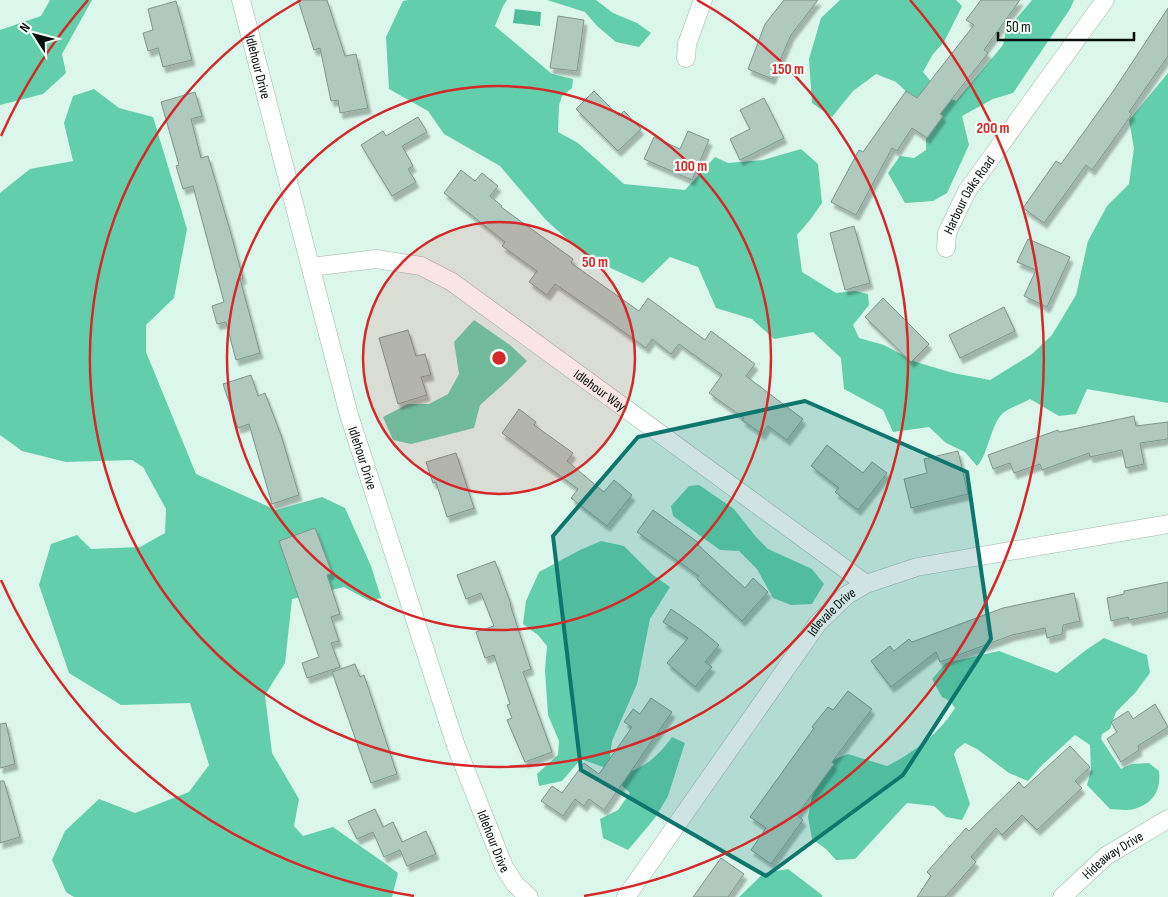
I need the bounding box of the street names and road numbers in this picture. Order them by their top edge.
street label: Idlehour Drive [241,33,274,101]
street label: Harbour Oaks Road [940,152,999,237]
street label: Idlehour Way [570,366,629,415]
street label: Idlehour Drive [344,424,381,492]
street label: Idlevale Drive [804,584,859,639]
street label: Idlehour Drive [473,808,513,876]
street label: Hideaway Drive [1079,828,1146,883]

